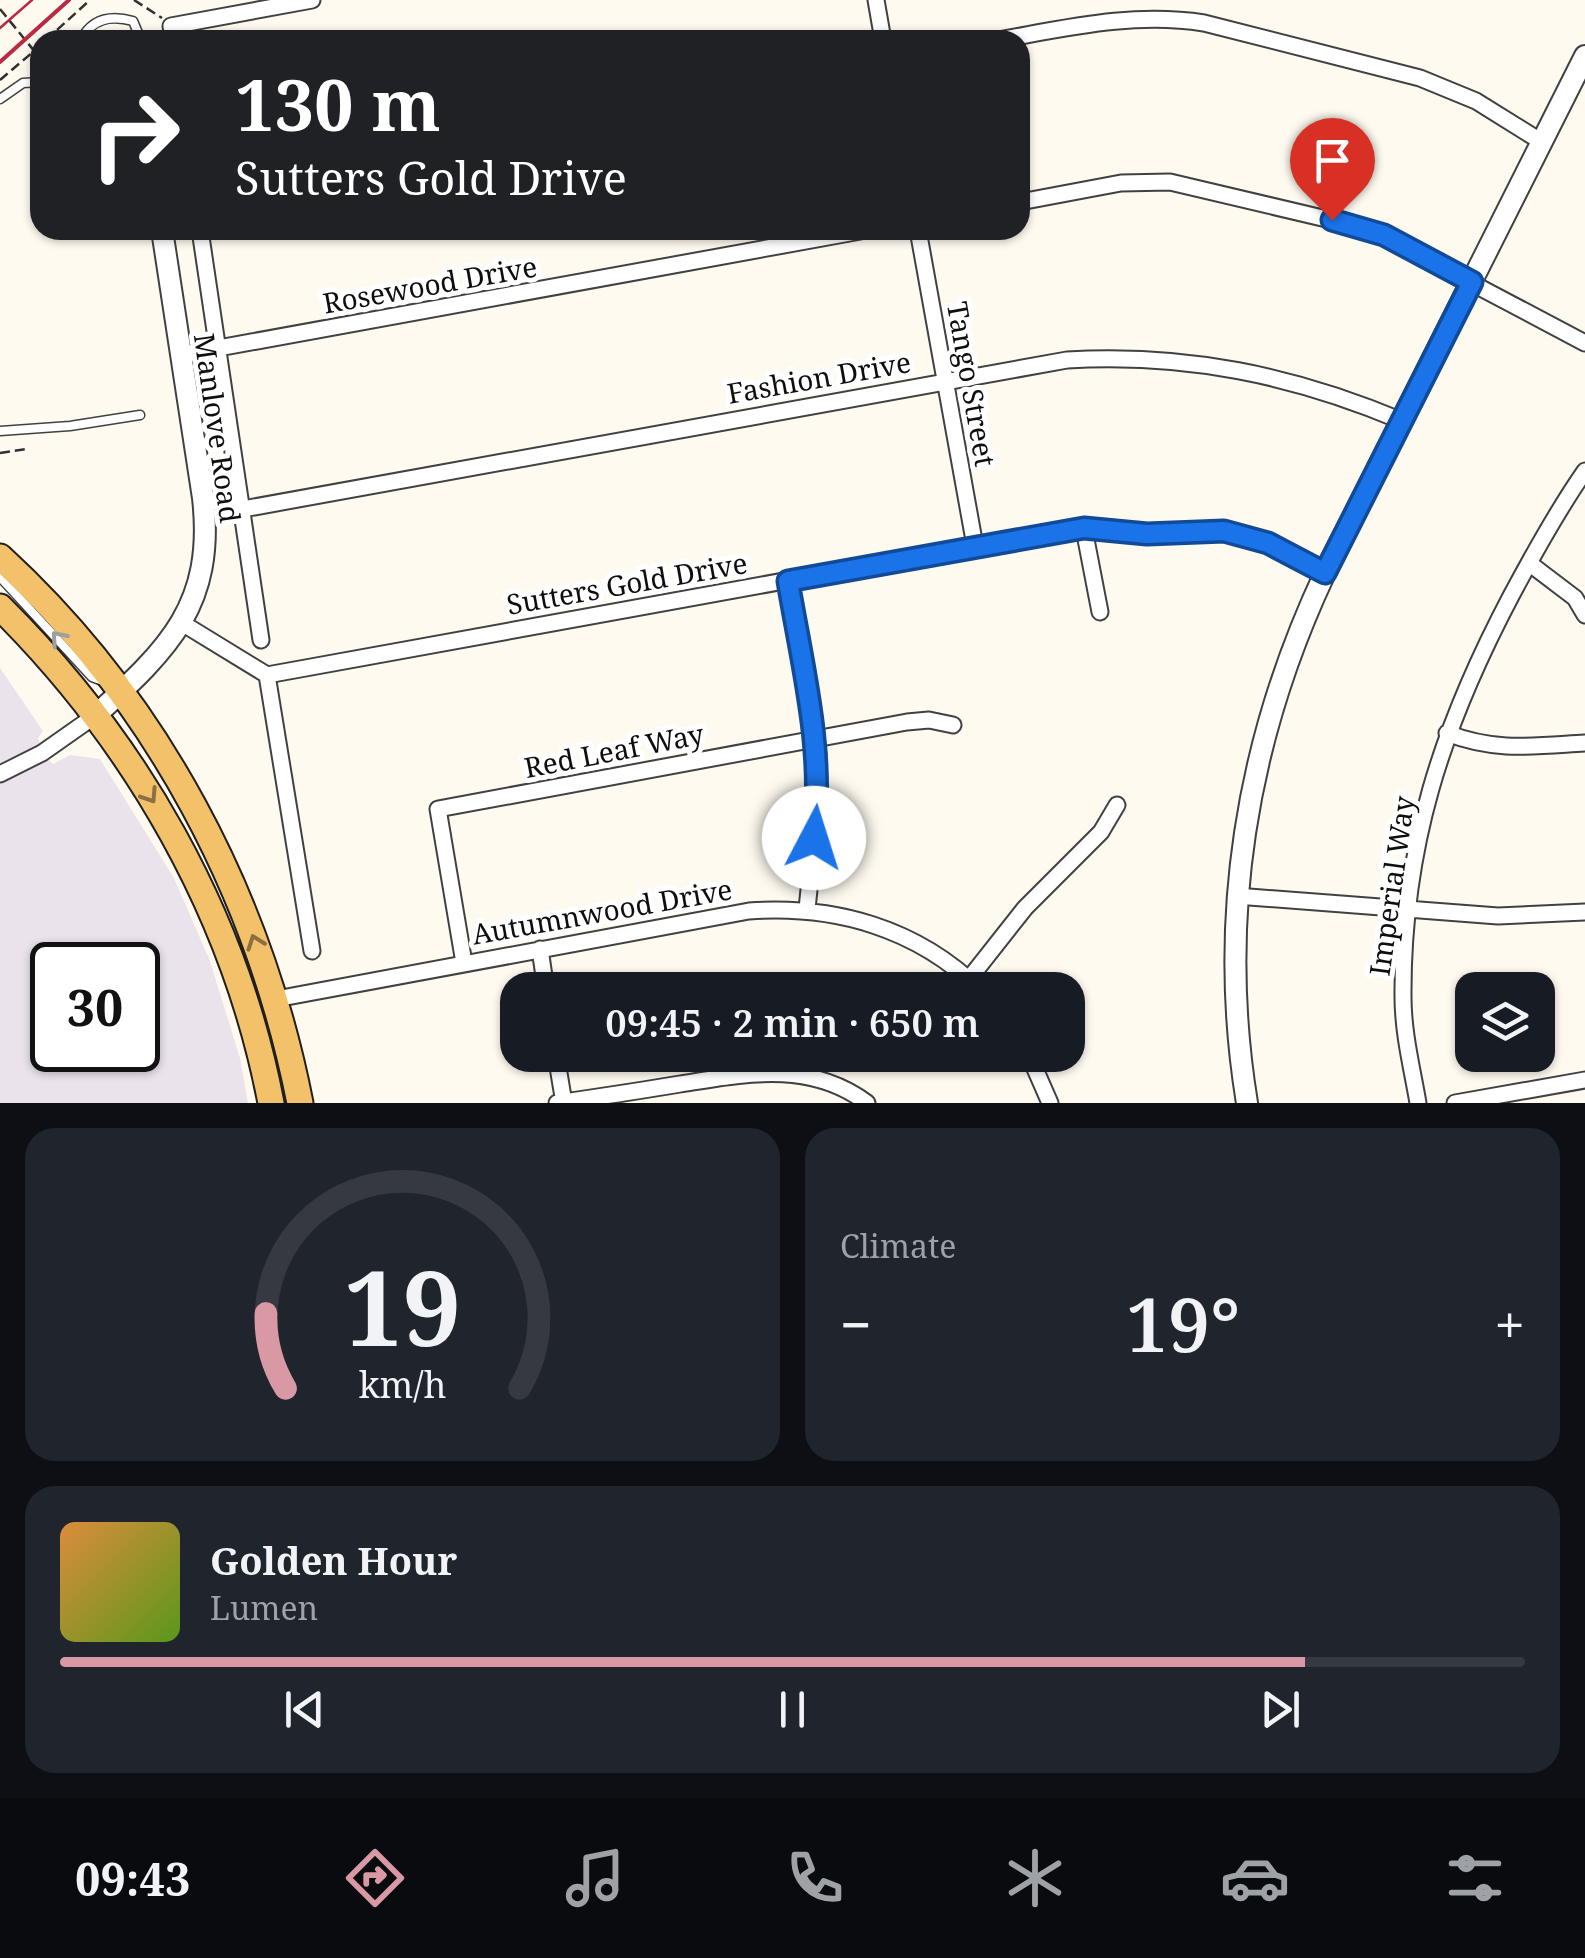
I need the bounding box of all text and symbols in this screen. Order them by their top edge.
text: 130 m [235,56,441,152]
icon: right [70,70,200,200]
pin [1290,118,1375,221]
icon: arrive [1305,133,1360,188]
text: Sutters Gold Drive [235,147,627,208]
street label: Rosewood Drive [320,246,540,322]
street label: Tango Street [939,298,1005,469]
street label: Manlove Road [186,331,250,525]
street label: Fashion Drive [724,342,914,412]
street label: Sutters Gold Drive [503,543,750,623]
one-way arrow [52,631,70,650]
street label: Red Leaf Way [521,714,707,786]
one-way arrow [137,785,156,803]
position arrow [762,786,866,890]
street label: Imperial Way [1360,793,1422,978]
street label: Autumnwood Drive [469,869,735,953]
one-way arrow [246,934,267,951]
speed limit sign: 30 [30,942,160,1072]
map controls [1455,972,1555,1072]
button: layers [1455,972,1555,1072]
text: 09:45 · 2 min · 650 m [605,996,980,1048]
text: Climate [840,1224,956,1267]
text: 19 [344,1235,461,1376]
text: 19° [1126,1272,1240,1374]
text: − [840,1286,872,1361]
text: + [1494,1286,1525,1361]
text: km/h [359,1360,446,1408]
text: Golden Hour [210,1534,457,1586]
text: Lumen [210,1586,318,1629]
icon: previous [277,1682,332,1737]
icon: pause [765,1682,820,1737]
icon: next [1253,1682,1308,1737]
icon: directions [340,1843,410,1913]
icon: music [560,1843,630,1913]
icon: phone [780,1843,850,1913]
icon: climate [1000,1843,1070,1913]
icon: car [1220,1843,1290,1913]
icon: filters [1440,1843,1510,1913]
text: 09:43 [75,1848,190,1909]

